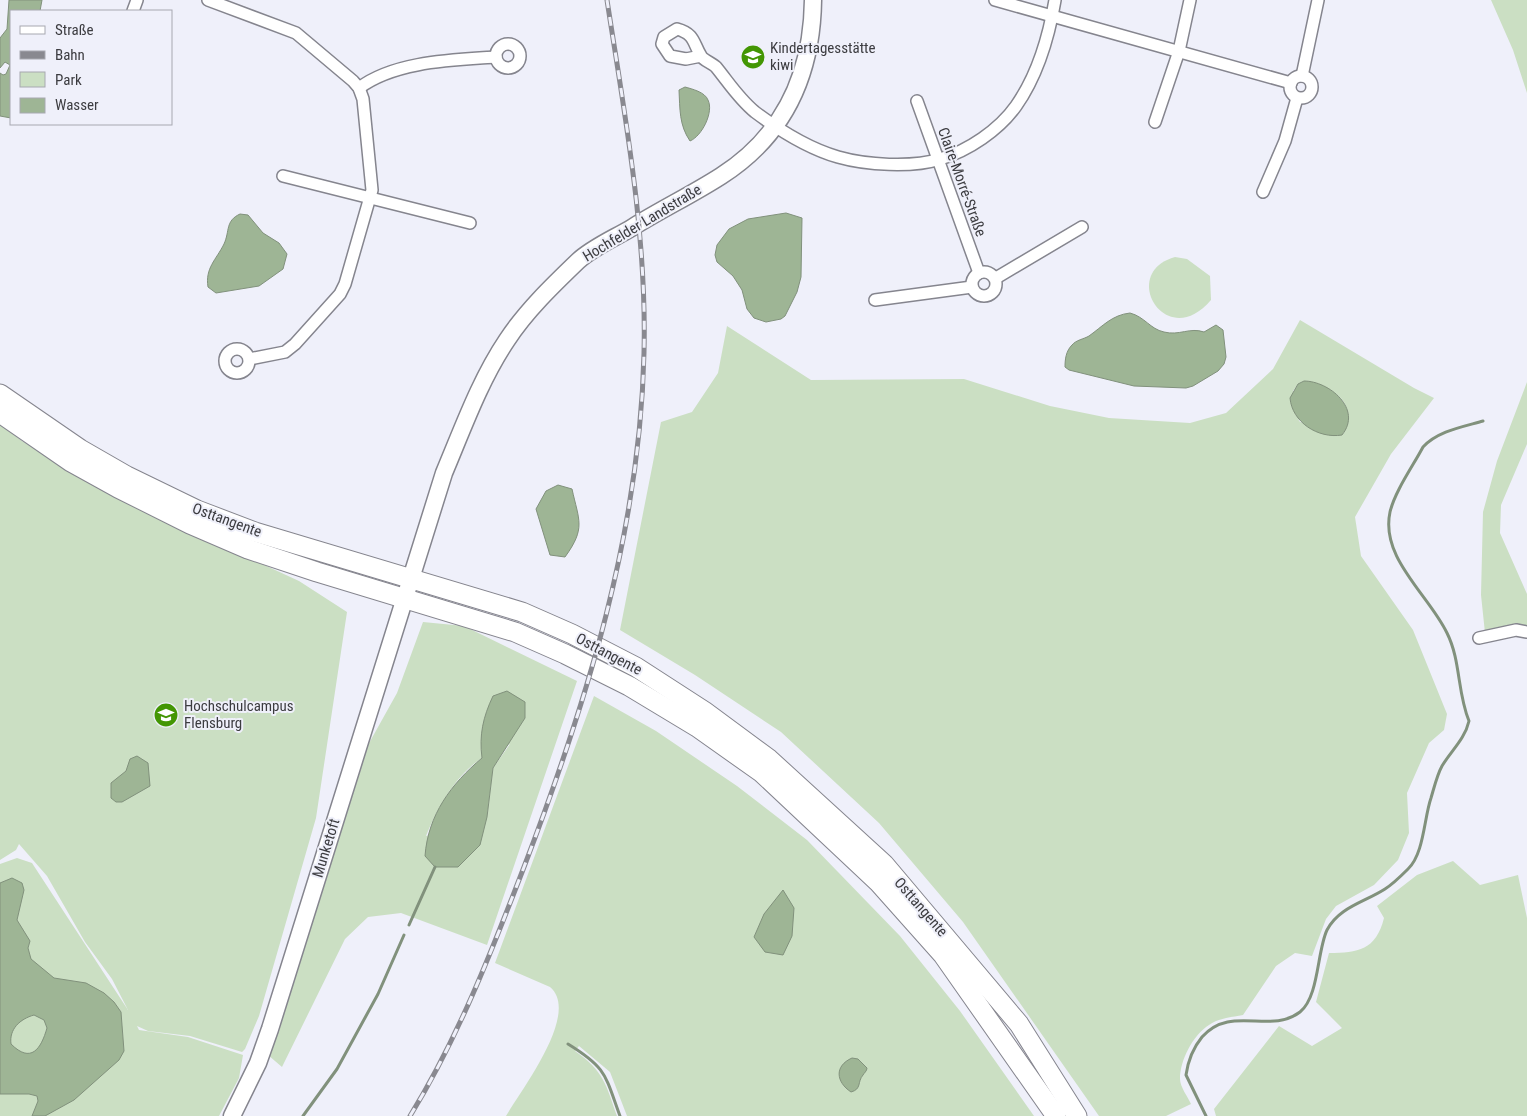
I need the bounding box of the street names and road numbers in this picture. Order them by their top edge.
street label: Claire-Morré-Straße [934,125,990,239]
street label: Hochfelder Landstraße [579,180,705,266]
street label: Osttangente [190,499,264,541]
street label: Osttangente [573,629,645,679]
street label: Munketoft [309,816,343,880]
street label: Osttangente [890,874,952,940]

